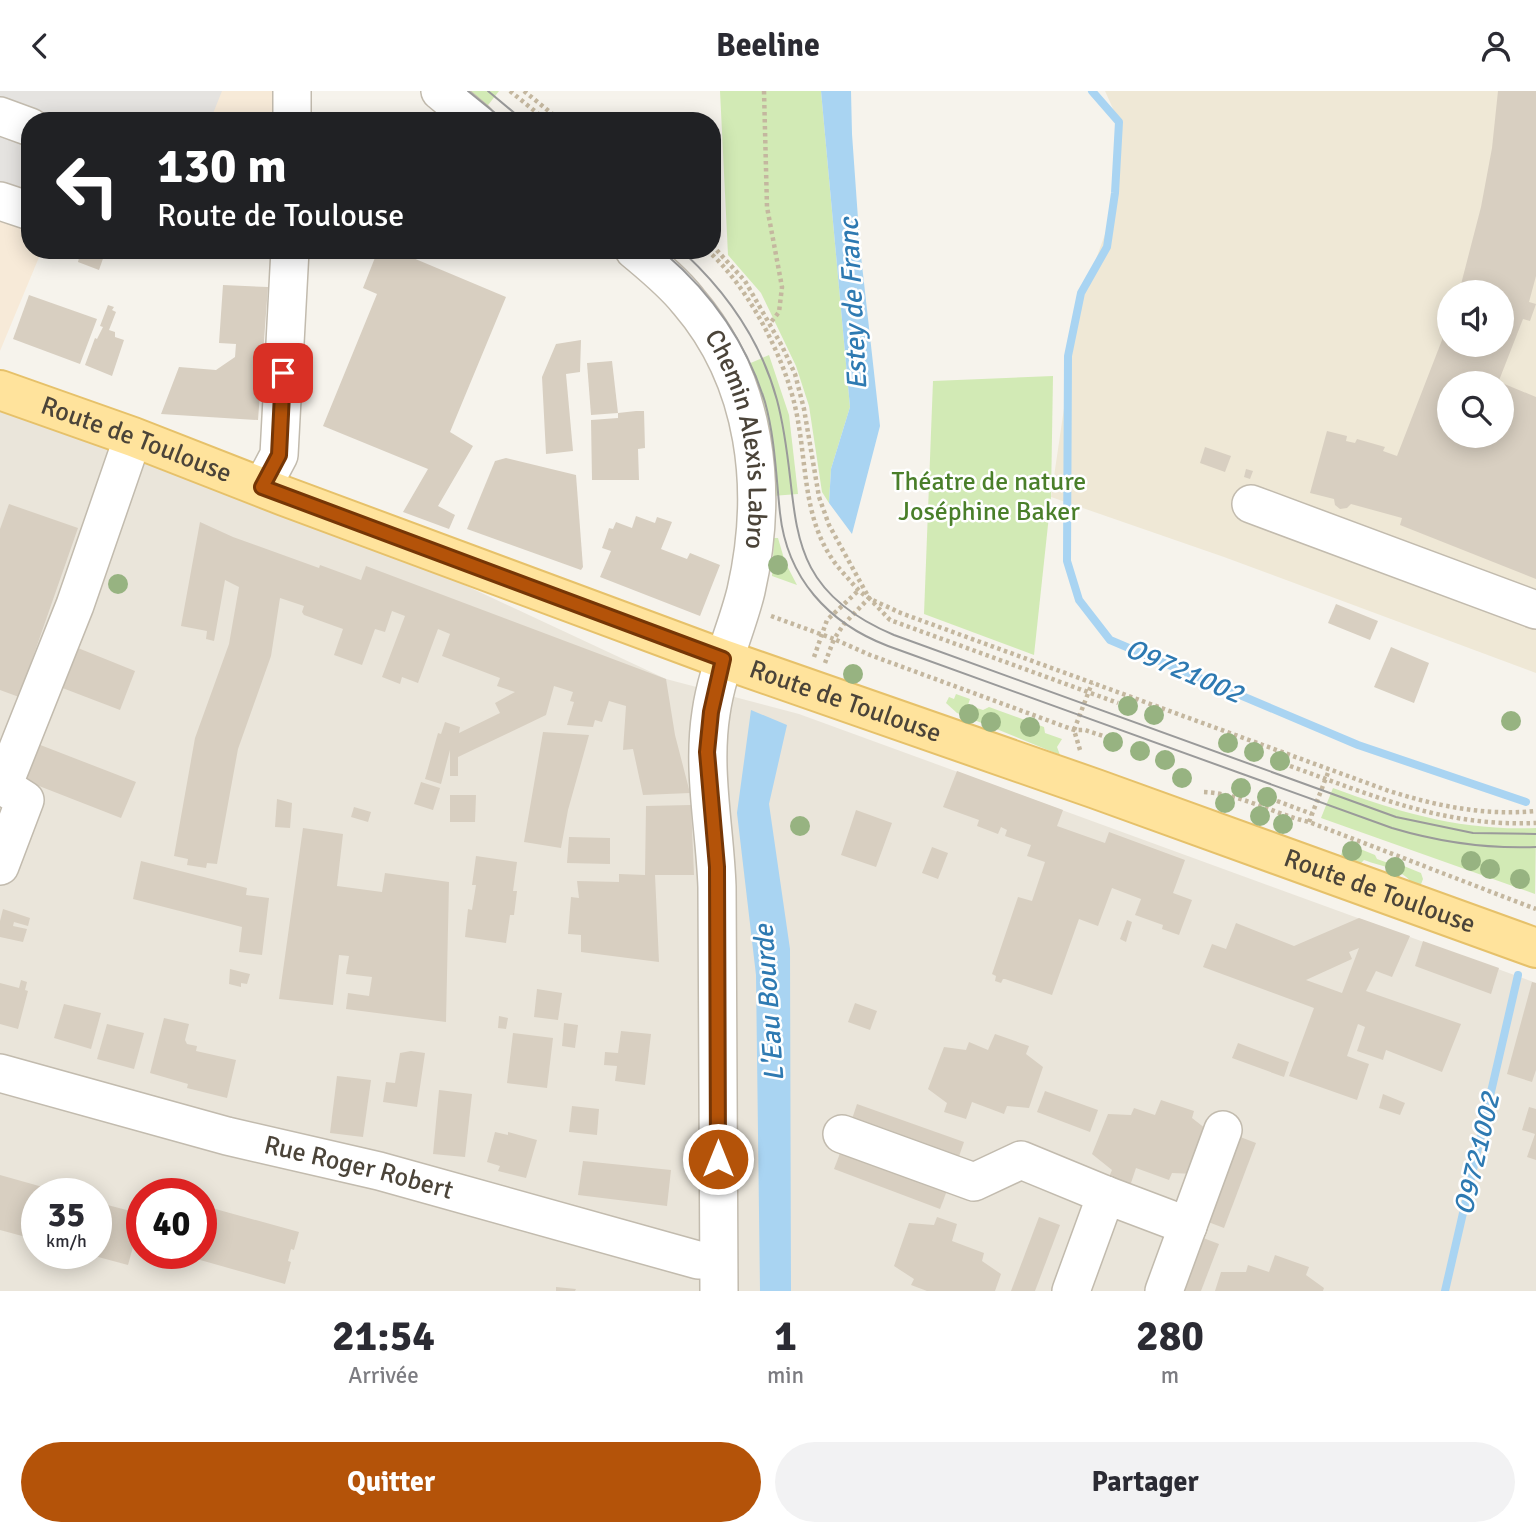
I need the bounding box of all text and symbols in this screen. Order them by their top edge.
text: Beeline [716,26,820,65]
icon: back [21,27,59,65]
icon: person [1477,27,1515,65]
text: 130 m [157,136,287,196]
icon: left [42,140,133,231]
text: Route de Toulouse [157,196,404,235]
water label: Estey de Franc [831,215,874,391]
map controls [1437,280,1514,448]
button: sound [1437,280,1514,357]
street label: Chemin Alexis Labro [697,324,773,551]
pin [253,343,313,403]
icon: arrive [264,354,302,392]
button: search [1437,371,1514,448]
street label: Route de Toulouse [37,390,236,490]
park label: Théatre de nature Joséphine Baker [892,466,1086,528]
water label: O9721002 [1120,631,1250,712]
street label: Route de Toulouse [745,653,946,750]
street label: Route de Toulouse [1280,842,1480,941]
water label: L'Eau Bourde [746,921,791,1083]
water label: O9721002 [1446,1088,1508,1218]
position arrow [681,1122,755,1196]
street label: Rue Roger Robert [261,1129,457,1207]
speed limit sign: 40 [126,1178,217,1269]
text: 35 [48,1193,85,1236]
text: km/h [46,1230,87,1252]
text: 21:54 [332,1311,435,1362]
text: 1 [774,1311,797,1362]
text: 280 [1136,1311,1204,1362]
text: Arrivée [348,1361,419,1390]
text: min [767,1361,804,1390]
text: m [1161,1361,1179,1390]
button: Quitter [21,1442,761,1522]
button: Partager [775,1442,1515,1522]

